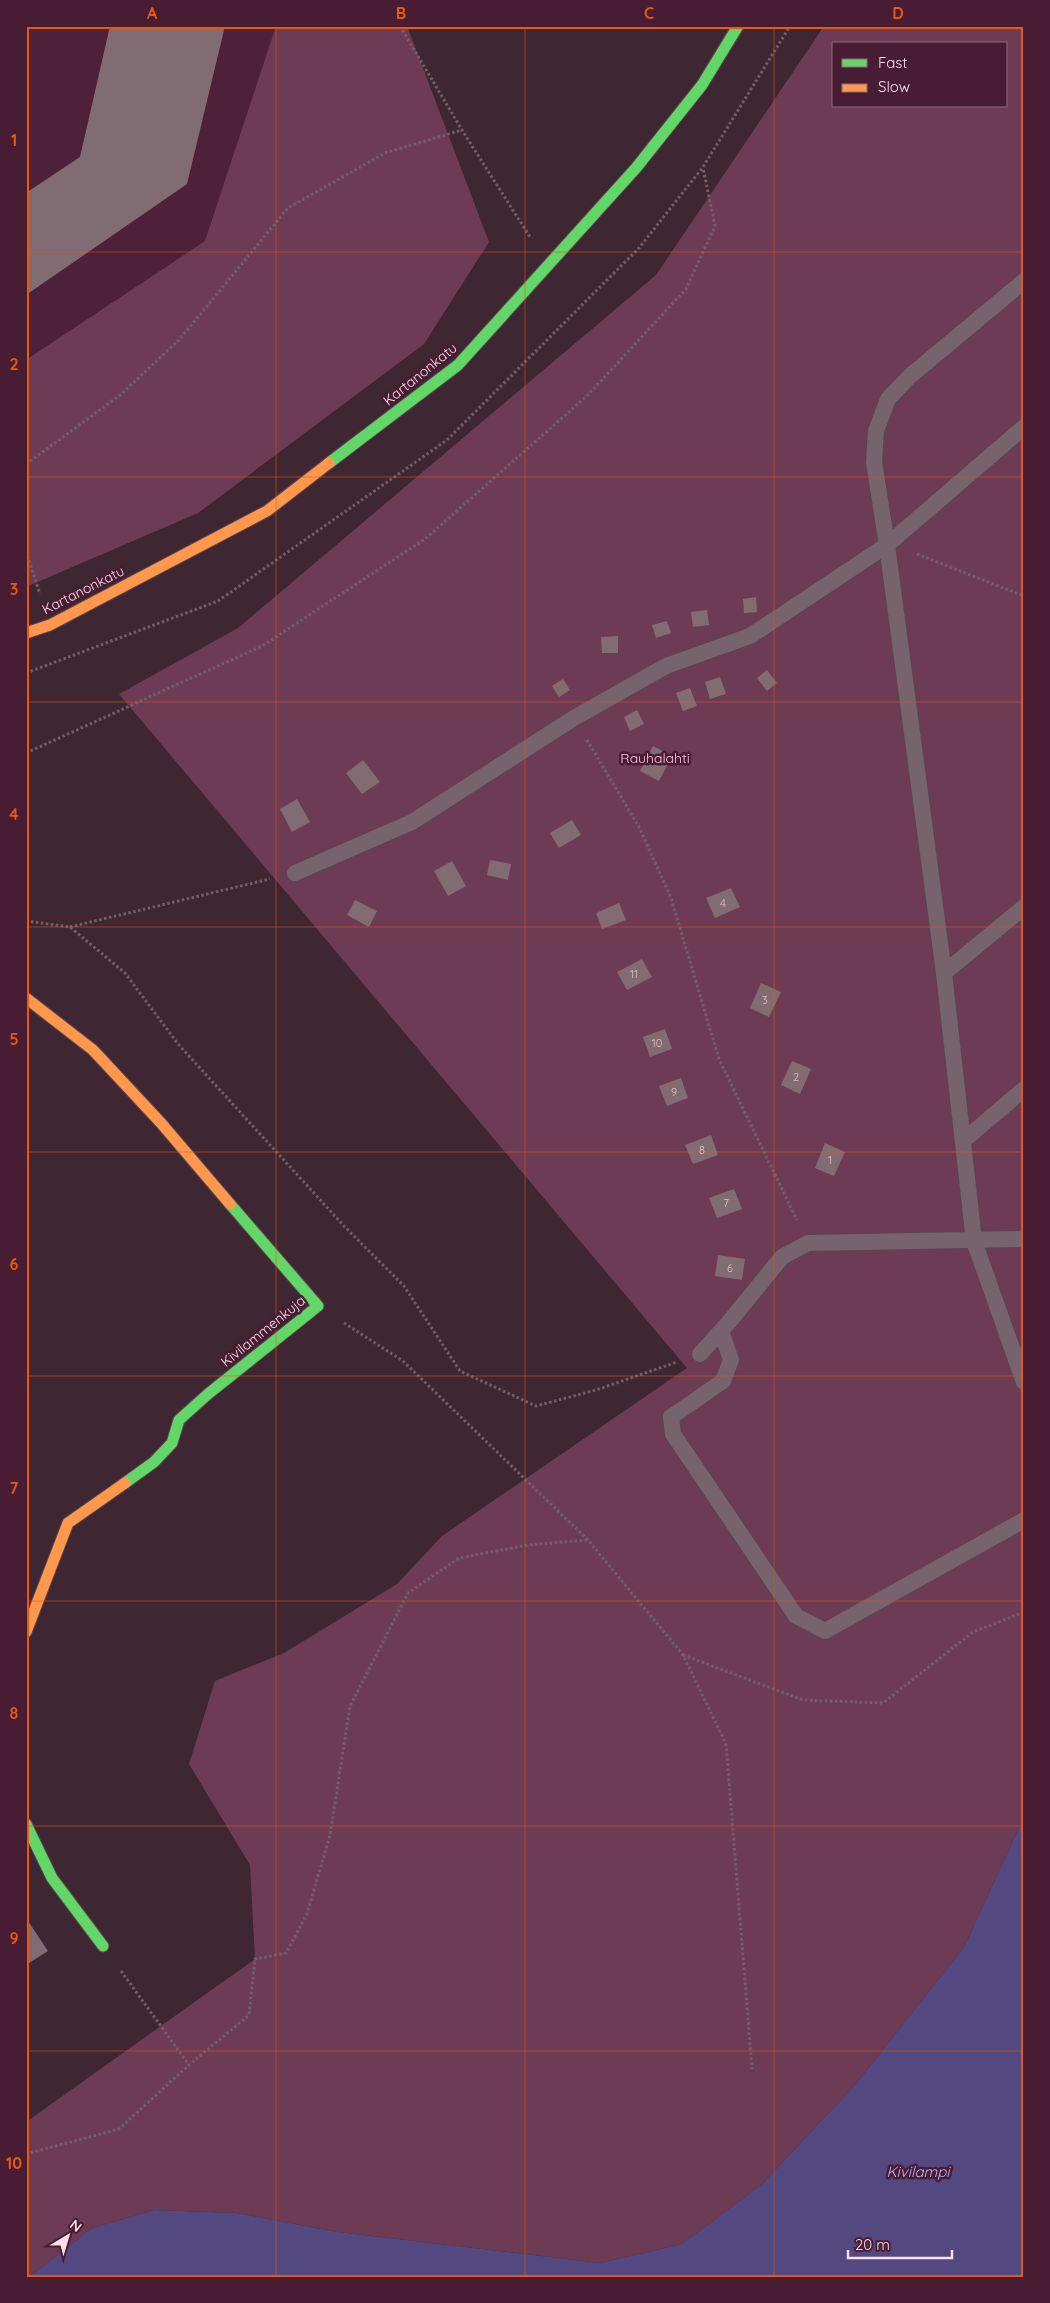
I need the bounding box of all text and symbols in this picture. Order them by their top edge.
text: A [147,3,158,23]
text: B [396,3,406,23]
text: C [644,3,654,23]
text: D [892,3,904,23]
legend [832,42,1008,108]
text: Fast [878,53,907,72]
text: Slow [878,77,910,96]
text: 1 [11,130,17,150]
street label: Kartanonkatu [379,339,461,409]
text: 2 [9,354,19,374]
street label: Kartanonkatu [39,562,127,618]
text: 3 [10,579,18,599]
park label: Rauhalahti [620,749,690,767]
text: 4 [9,804,19,824]
house number: 4 [720,896,726,910]
house number: 11 [630,967,638,981]
house number: 3 [762,993,768,1007]
text: 5 [9,1029,19,1049]
house number: 10 [652,1036,662,1050]
house number: 2 [793,1070,799,1084]
house number: 9 [671,1085,677,1099]
house number: 8 [699,1143,705,1157]
house number: 1 [828,1153,832,1167]
house number: 7 [723,1196,729,1210]
text: 6 [10,1254,19,1274]
house number: 6 [727,1261,733,1275]
street label: Kivilammenkuja [217,1291,309,1371]
text: 7 [10,1478,19,1498]
text: 8 [10,1703,19,1723]
text: 9 [9,1928,19,1948]
text: 10 [6,2153,22,2173]
water label: Kivilampi [886,2162,951,2181]
north arrow [42,2210,92,2260]
text: N [66,2215,86,2236]
scale bar [848,2228,951,2260]
text: 20 m [855,2235,890,2254]

